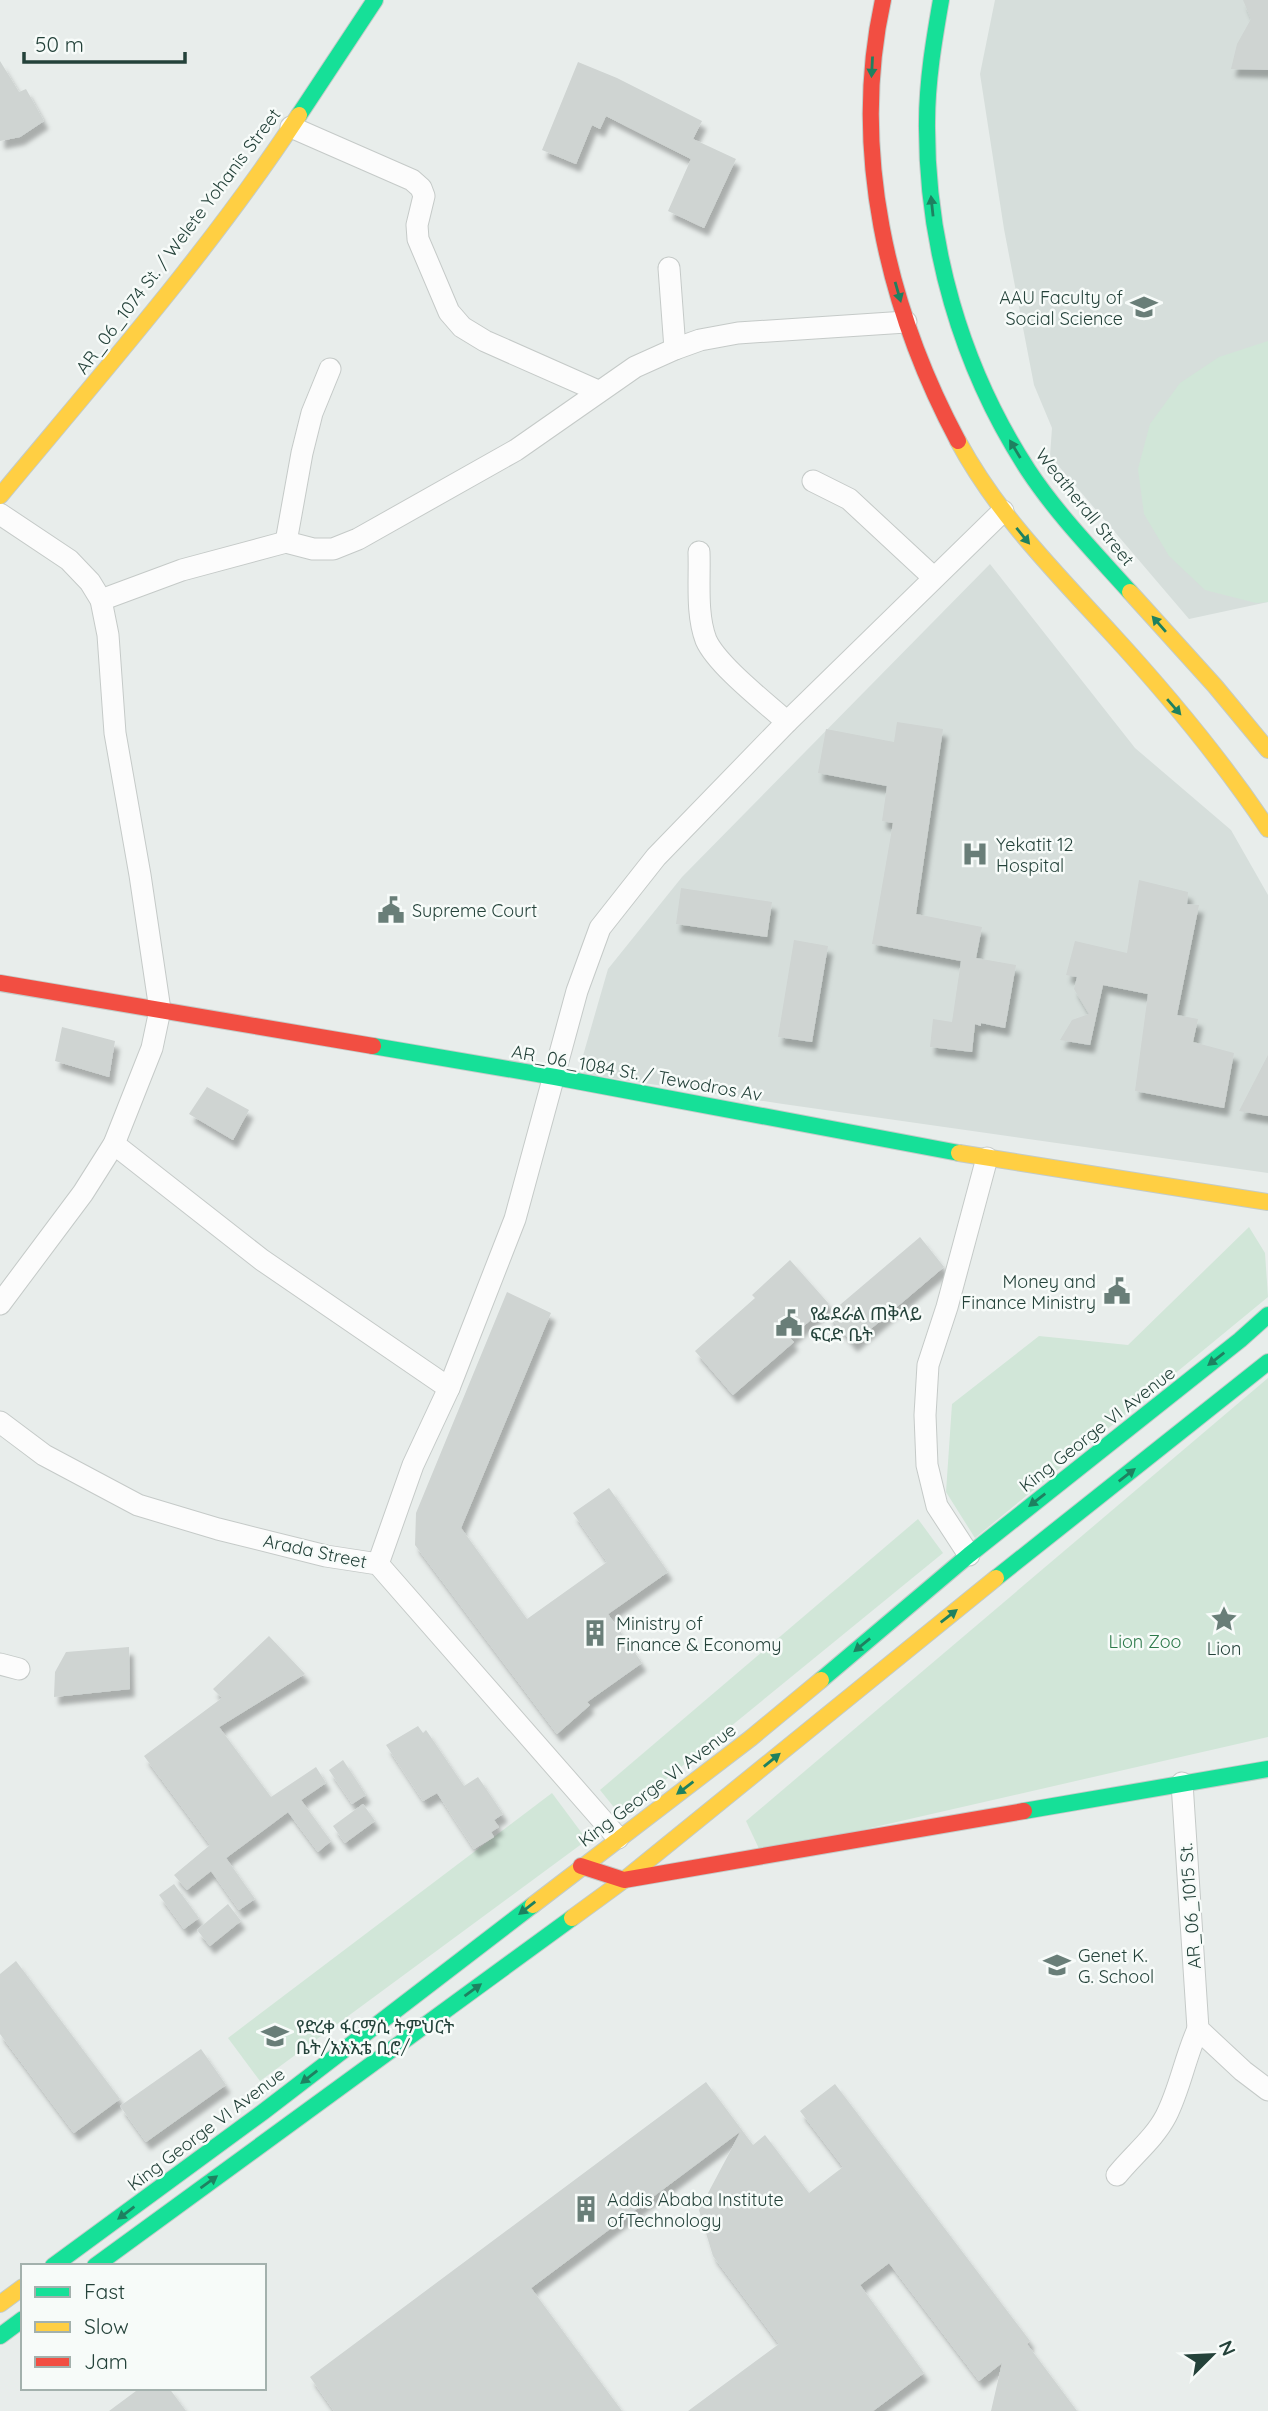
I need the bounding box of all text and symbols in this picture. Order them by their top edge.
scale bar [24,21,186,65]
text: 50 m [35,31,84,57]
one-way arrow [867,56,878,78]
street label: AR_06_1074 St. / Welete Yohanis Street [70,104,286,378]
one-way arrow [927,195,938,217]
one-way arrow [893,282,903,303]
place label: AAU Faculty of Social Science [999,286,1124,330]
school or university icon: AAU Faculty of Social Science [1129,292,1159,322]
one-way arrow [1009,439,1021,458]
street label: Weatherall Street [1031,444,1139,570]
one-way arrow [1015,528,1030,545]
one-way arrow [1152,616,1167,633]
one-way arrow [1166,698,1181,715]
place label: Yekatit 12 Hospital [996,833,1074,877]
hospital icon: Yekatit 12 Hospital [960,839,990,869]
public building icon: Supreme Court [376,895,406,925]
place label: Supreme Court [412,899,537,922]
street label: AR_06_1084 St. / Tewodros Av [510,1040,764,1106]
place label: Money and Finance Ministry [961,1270,1096,1314]
public building icon: Money and Finance Ministry [1102,1276,1132,1306]
place label: የፌደራል ጠቅላይ ፍርድ ቤት [810,1302,922,1346]
public building icon: የፌደራል ጠቅላይ ፍርድ ቤት [774,1308,804,1338]
one-way arrow [1207,1352,1225,1366]
street label: King George VI Avenue [1014,1361,1180,1497]
one-way arrow [1117,1467,1135,1482]
one-way arrow [1029,1493,1047,1508]
street label: Arada Street [261,1529,369,1573]
place icon: Lion [1209,1604,1239,1634]
one-way arrow [940,1609,957,1624]
place label: Ministry of Finance & Economy [616,1612,781,1656]
building icon: Ministry of Finance & Economy [580,1618,610,1648]
park label: Lion Zoo [1109,1630,1181,1653]
one-way arrow [853,1637,871,1652]
place label: Lion [1207,1637,1241,1660]
street label: King George VI Avenue [574,1718,740,1852]
one-way arrow [764,1753,781,1768]
one-way arrow [676,1780,694,1794]
street label: AR_06_1015 St. [1174,1842,1206,1970]
one-way arrow [519,1900,537,1915]
place label: Genet K. G. School [1078,1944,1154,1988]
school or university icon: Genet K. G. School [1042,1950,1072,1980]
one-way arrow [463,1983,481,1998]
place label: የድረቀ ፋርማሲ ትምህርት ቤት/አአኢቴ ቢሮ/ [296,2015,455,2059]
school or university icon: የድረቀ ፋርማሲ ትምህርት ቤት/አአኢቴ ቢሮ/ [260,2021,290,2051]
street label: King George VI Avenue [123,2062,289,2196]
one-way arrow [300,2070,318,2085]
one-way arrow [200,2175,218,2189]
place label: Addis Ababa Institute ofTechnology [607,2188,784,2232]
building icon: Addis Ababa Institute ofTechnology [571,2194,601,2224]
one-way arrow [117,2205,135,2219]
legend [21,2264,266,2390]
text: Fast [84,2278,125,2304]
text: Slow [84,2313,129,2339]
north arrow [1177,2320,1247,2390]
text: N [1214,2337,1241,2359]
text: Jam [84,2348,128,2374]

